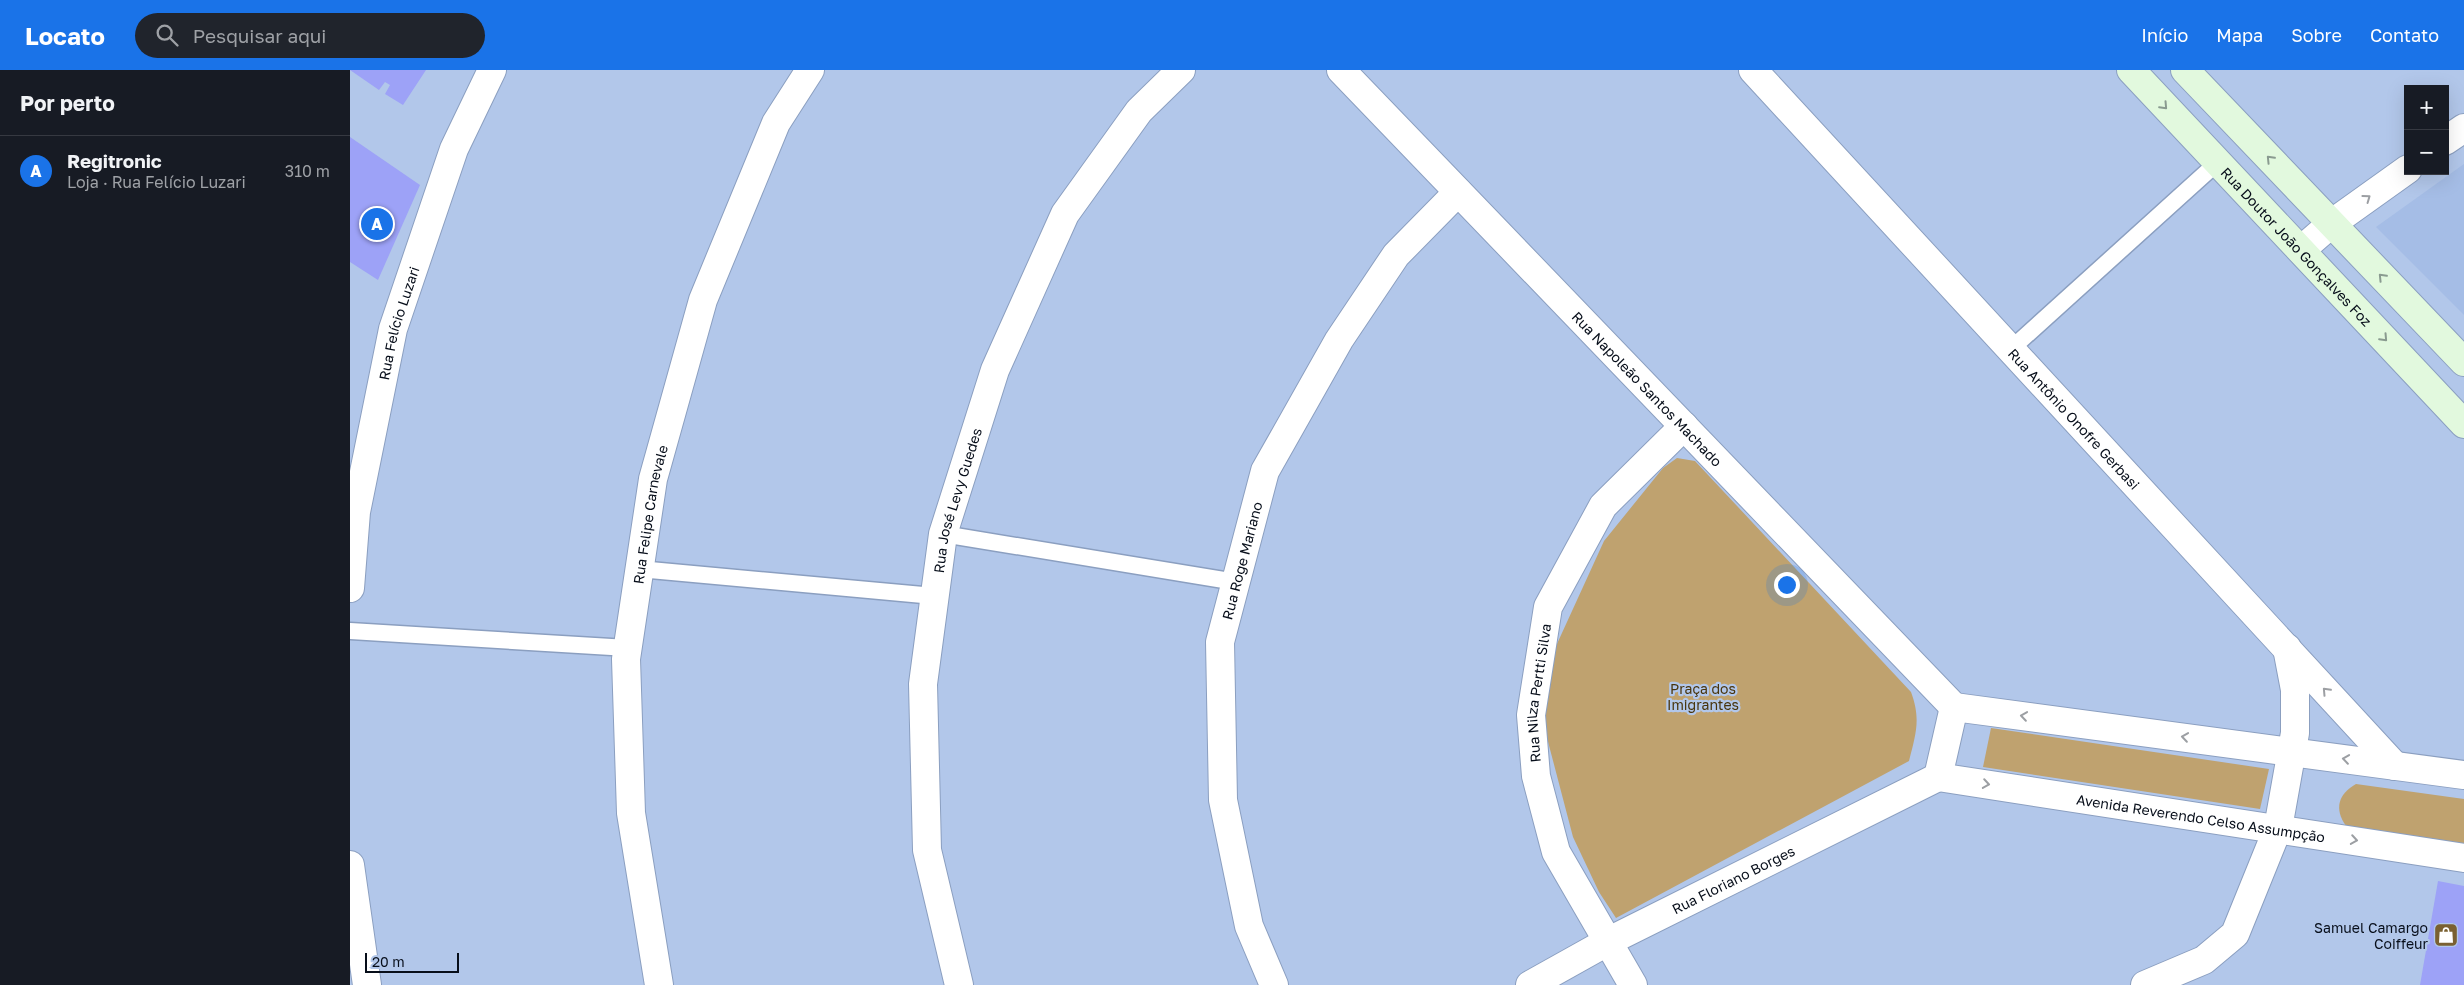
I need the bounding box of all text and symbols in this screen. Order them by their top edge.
search box [135,13,485,58]
text: Locato [25,21,105,50]
icon: search [153,21,181,49]
text: Pesquisar aqui [193,24,326,47]
text: Início [2141,24,2188,46]
text: Mapa [2216,24,2263,46]
text: Sobre [2291,24,2342,46]
text: Contato [2370,24,2439,46]
map controls [2404,85,2449,175]
button: + [2404,85,2449,130]
text: Por perto [20,90,115,116]
one-way arrow [2158,100,2167,109]
button: − [2404,130,2449,175]
text: Regitronic [67,149,162,172]
one-way arrow [2267,156,2276,165]
text: A [30,161,42,181]
text: 310 m [285,161,330,181]
street label: Rua Doutor João Gonçalves Foz [2218,163,2376,329]
text: Loja · Rua Felício Luzari [67,172,246,192]
one-way arrow [2361,196,2370,204]
pin: A [361,205,393,243]
street label: Rua Felício Luzari [374,264,422,381]
one-way arrow [2379,273,2388,282]
street label: Rua Napoleão Santos Machado [1569,307,1726,470]
one-way arrow [2378,333,2387,342]
street label: Rua Antônio Onofre Gerbasi [2005,344,2144,492]
street label: Rua José Levy Guedes [929,426,985,574]
street label: Rua Felipe Carnevale [629,443,671,585]
street label: Rua Roge Mariano [1218,500,1265,621]
your location [1774,572,1800,598]
street label: Rua Nilza Pertti Silva [1522,622,1554,763]
park label: Praça dos Imigrantes [1667,680,1739,713]
one-way arrow [2323,688,2332,697]
one-way arrow [2020,711,2028,722]
one-way arrow [2181,733,2190,743]
one-way arrow [2342,754,2350,765]
one-way arrow [1983,778,1991,789]
street label: Avenida Reverendo Celso Assumpção [2075,790,2326,845]
one-way arrow [2350,835,2359,845]
street label: Rua Floriano Borges [1669,841,1797,917]
place label: Samuel Camargo Coiffeur [2314,919,2429,952]
shop icon: Samuel Camargo Coiffeur [2433,922,2459,948]
scale bar [365,950,459,973]
text: 20 m [372,953,405,970]

